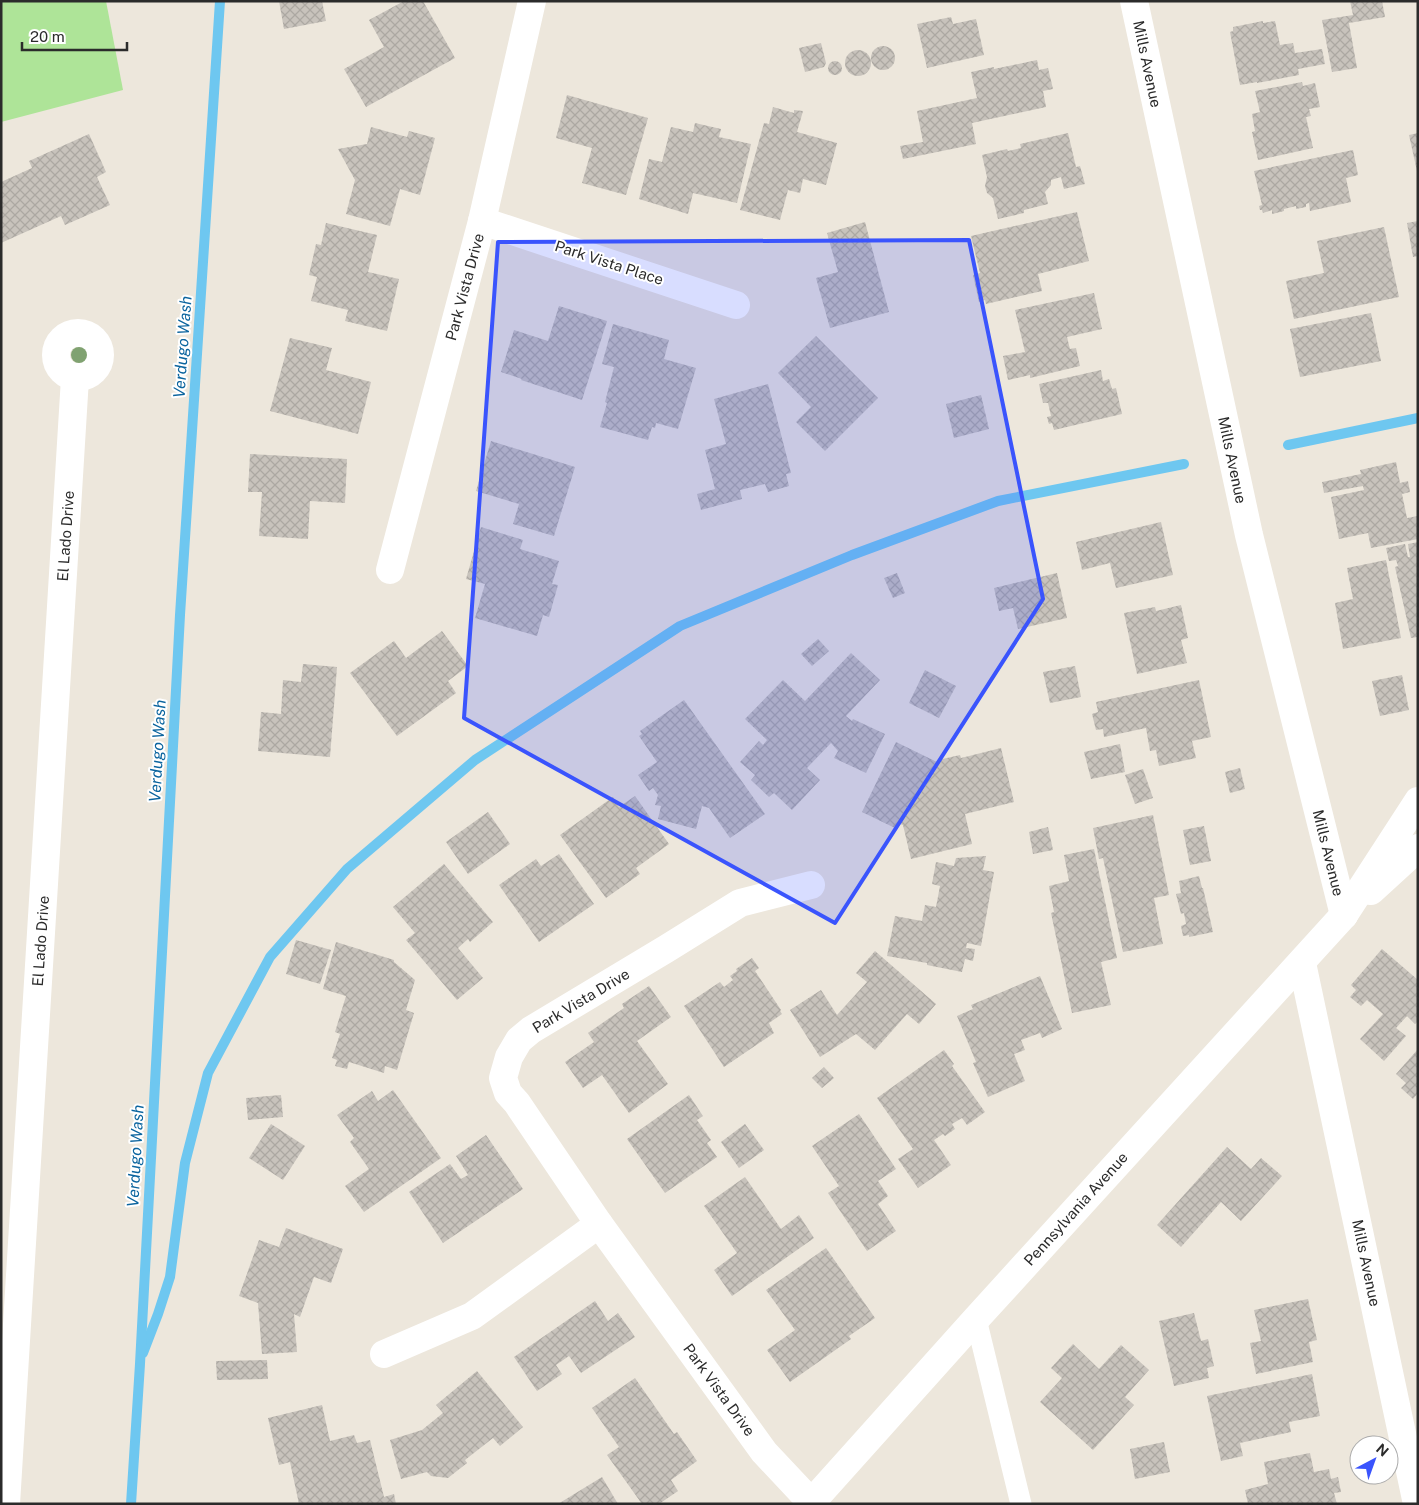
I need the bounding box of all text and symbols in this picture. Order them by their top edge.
street label: Mills Avenue [1130,19,1165,109]
scale bar [22,20,128,52]
text: 20 m [30,28,65,45]
street label: Park Vista Drive [442,231,487,342]
street label: Park Vista Place [553,237,666,288]
water label: Verdugo Wash [169,295,196,399]
street label: Mills Avenue [1215,415,1250,505]
street label: El Lado Drive [54,490,77,582]
water label: Verdugo Wash [145,699,170,803]
street label: Mills Avenue [1310,808,1347,898]
street label: El Lado Drive [29,895,52,987]
street label: Park Vista Drive [529,965,632,1036]
water label: Verdugo Wash [123,1104,148,1208]
street label: Pennsylvania Avenue [1020,1149,1131,1269]
street label: Mills Avenue [1349,1218,1384,1308]
street label: Park Vista Drive [680,1340,759,1439]
north arrow [1349,1435,1399,1485]
text: N [1373,1441,1392,1460]

